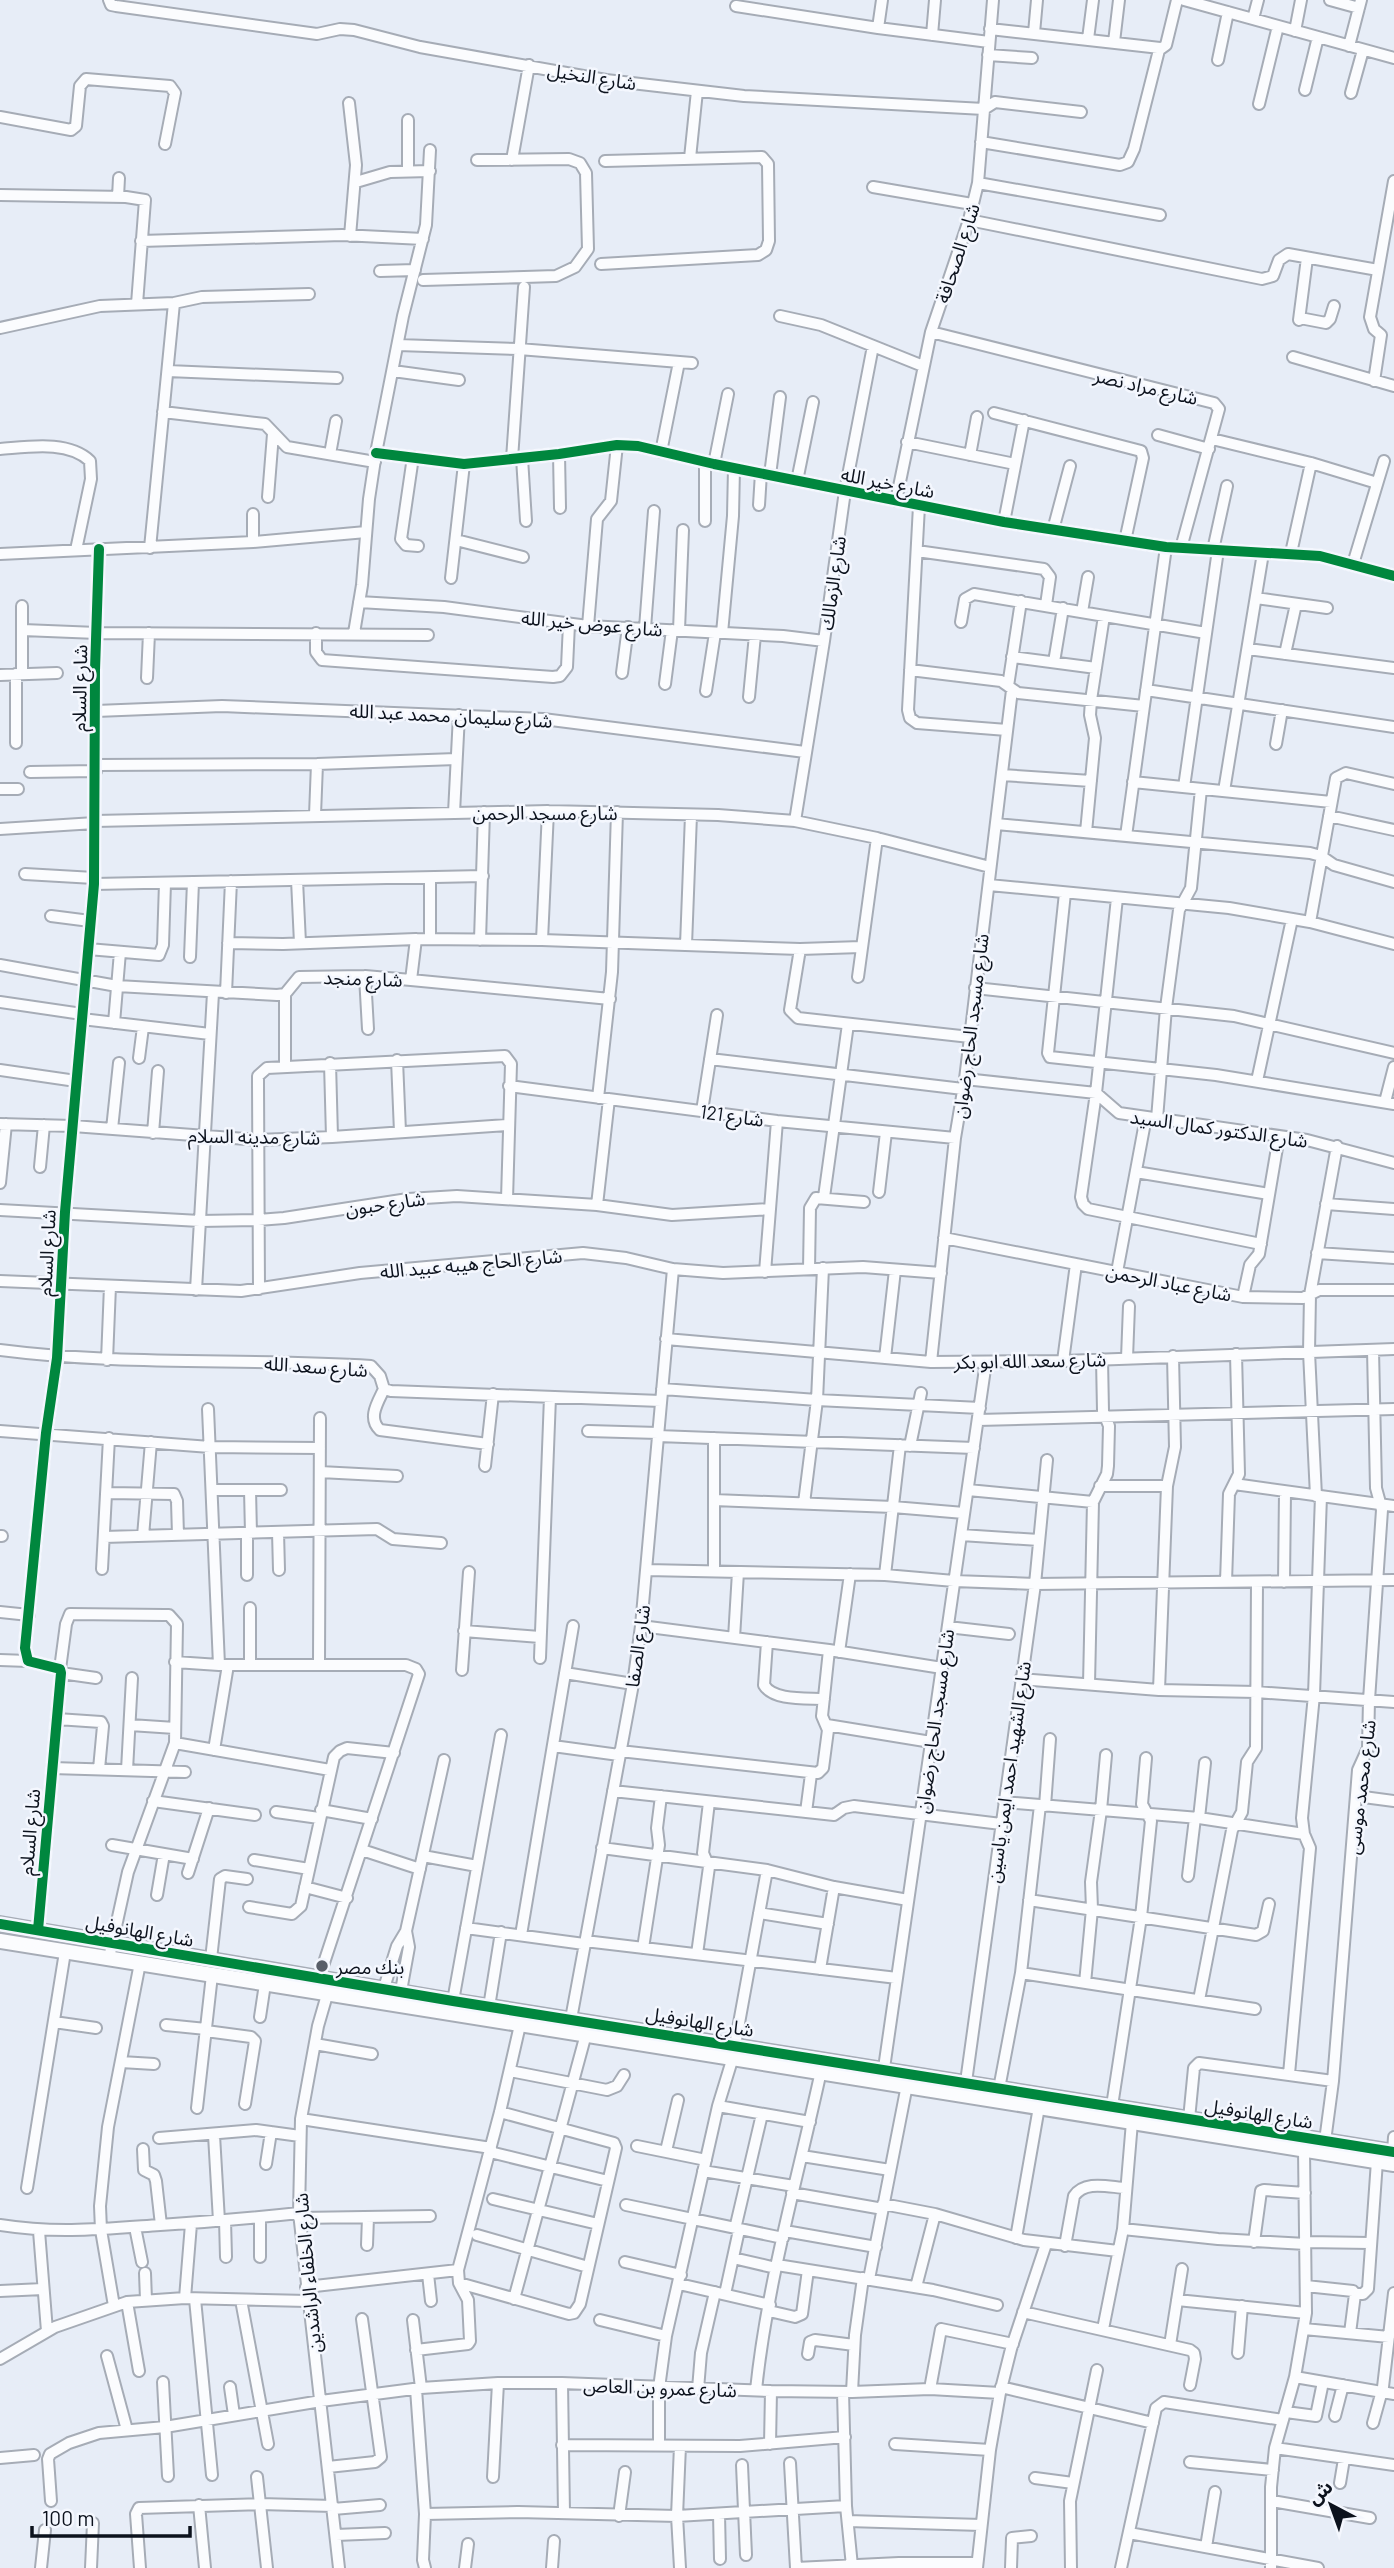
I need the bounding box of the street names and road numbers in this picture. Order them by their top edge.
street label: شارع النخيل [545,58,638,97]
street label: شارع الصحافة [930,200,987,307]
street label: شارع مراد نصر [1090,363,1200,412]
street label: شارع خير الله [839,462,937,505]
street label: شارع الزمالك [814,534,853,632]
street label: شارع عوض خير الله [520,605,664,644]
street label: شارع السلام [67,644,95,732]
street label: شارع سليمان محمد عبد الله [349,698,553,735]
street label: شارع مسجد الرحمن [472,801,618,827]
street label: شارع مسجد الحاج رضوان [947,932,996,1120]
street label: شارع منجد [323,965,403,994]
street label: شارع 121 [698,1099,765,1134]
street label: شارع الدكتور كمال السيد [1128,1104,1309,1155]
street label: شارع مدينه السلام [188,1123,320,1153]
street label: شارع حبون [344,1186,427,1223]
street label: شارع السلام [32,1209,64,1297]
street label: شارع الحاج هيبه عبيد الله [379,1244,563,1285]
street label: شارع عباد الرحمن [1104,1259,1234,1308]
street label: شارع سعد الله ابو بكر [953,1347,1106,1376]
street label: شارع سعد الله [263,1351,369,1384]
street label: شارع الصفا [620,1603,657,1689]
street label: شارع مسجد الحاج رضوان [910,1627,961,1815]
street label: شارع الشهيد احمد ايمن ياسين [981,1660,1038,1885]
street label: شارع محمد موسى [1340,1718,1383,1856]
street label: شارع السلام [14,1788,48,1877]
street label: شارع الهانوفيل [84,1909,196,1954]
street label: شارع الهانوفيل [644,2001,756,2044]
street label: شارع الهانوفيل [1203,2093,1315,2136]
street label: شارع الخلفاء الراشدين [289,2192,328,2354]
street label: شارع عمرو بن العاص [583,2373,737,2404]

